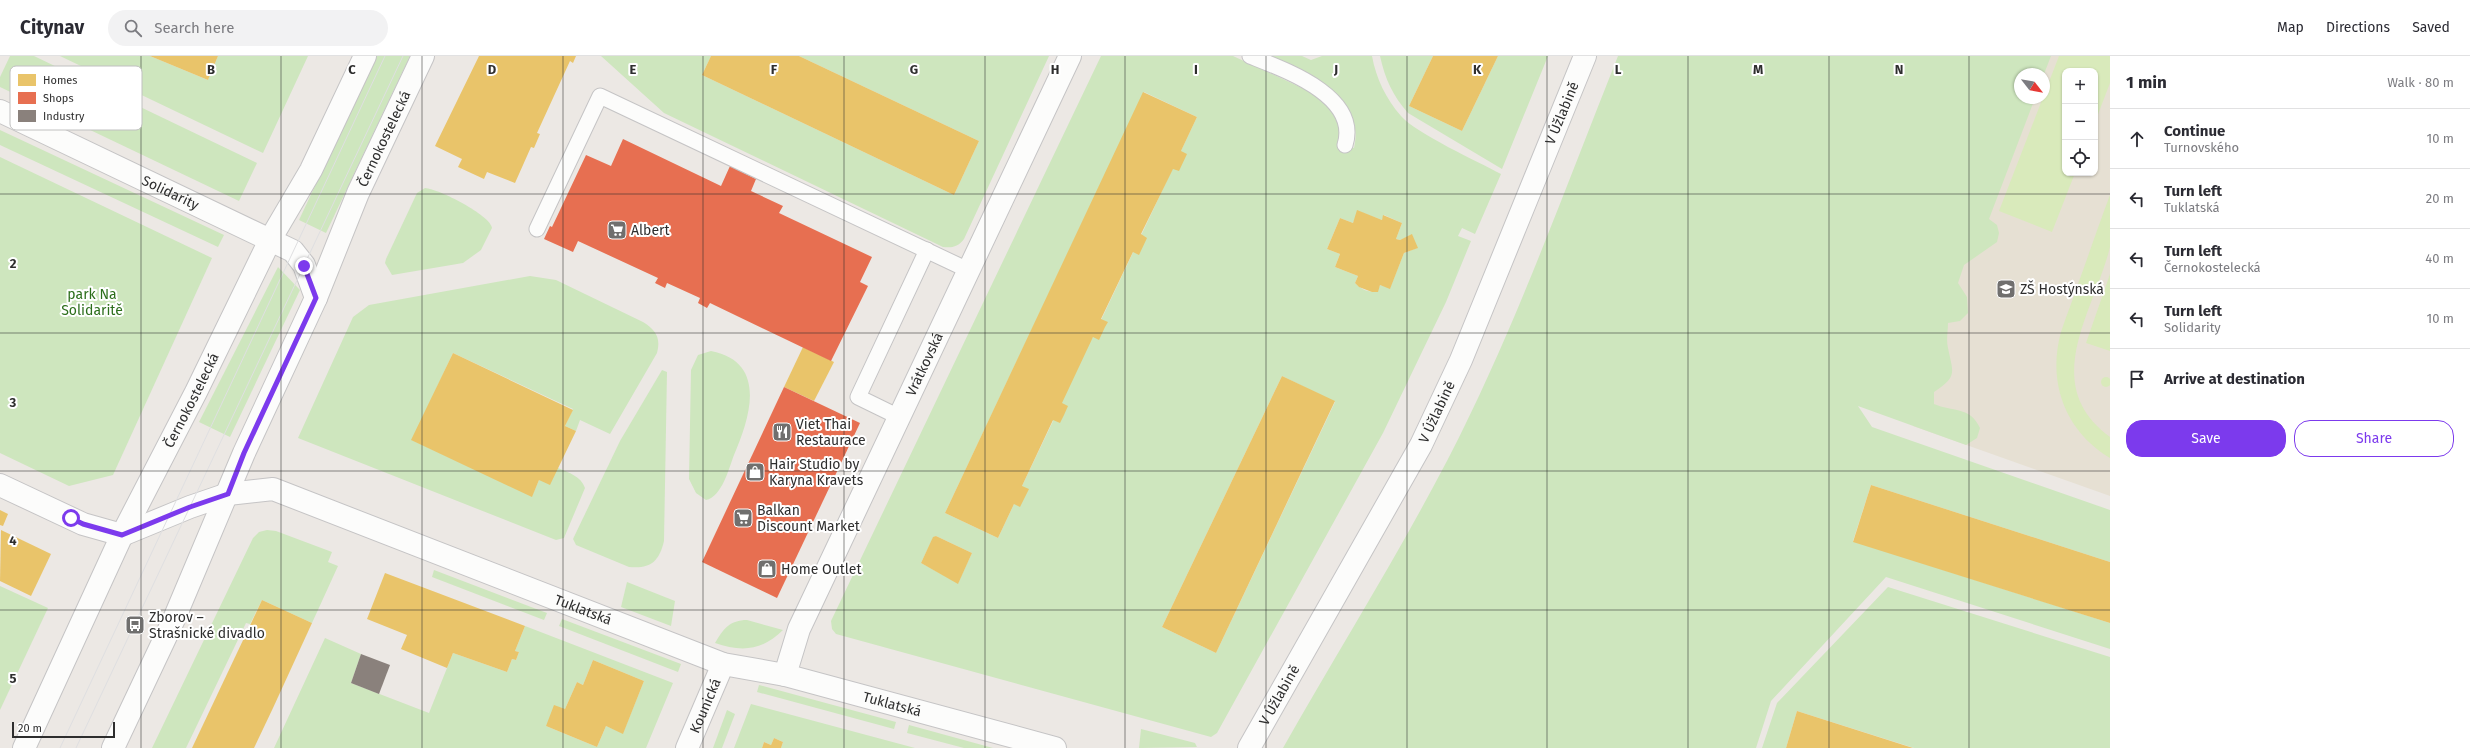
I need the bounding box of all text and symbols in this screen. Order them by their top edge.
search box [108,10,388,46]
text: Citynav [20,16,84,39]
icon: search [122,17,144,39]
text: Search here [154,19,234,37]
text: Map [2277,19,2304,36]
text: Directions [2326,19,2390,36]
text: Saved [2412,19,2450,36]
text: B [207,62,215,77]
text: C [348,62,356,77]
text: D [488,62,497,77]
text: E [630,62,637,77]
text: F [771,62,778,77]
text: G [910,62,918,77]
text: H [1051,62,1059,77]
text: I [1194,62,1198,77]
text: J [1333,62,1338,77]
text: K [1473,62,1482,77]
text: L [1615,62,1622,77]
text: M [1753,62,1763,77]
text: N [1895,62,1903,77]
legend [10,66,142,130]
north arrow [2014,68,2050,104]
map controls [2062,68,2098,176]
button: + [2062,68,2098,104]
text: 1 min [2126,72,2167,93]
text: Homes [43,74,77,87]
text: Walk · 80 m [2387,75,2454,90]
street label: V Úžlabině [1542,79,1583,147]
street label: Černokostelecká [353,88,414,190]
text: Shops [43,92,74,105]
button: − [2062,104,2098,140]
text: Industry [43,110,85,123]
text: Continue [2164,122,2225,140]
icon: ahead [2126,128,2148,150]
text: 10 m [2427,131,2454,146]
button: locate [2062,140,2098,176]
text: Turnovského [2164,140,2239,155]
street label: Solidarity [139,172,202,214]
text: Turn left [2164,182,2222,200]
icon: left [2126,188,2148,210]
text: 20 m [2426,191,2454,206]
text: Tuklatská [2164,200,2220,215]
supermarket icon: Albert [606,219,628,241]
place label: Albert [631,222,670,239]
text: Turn left [2164,242,2222,260]
icon: left [2126,248,2148,270]
text: 40 m [2425,251,2454,266]
text: 2 [10,256,17,271]
route end [295,257,313,275]
text: Černokostelecká [2164,260,2261,275]
school or university icon: ZŠ Hostýnská [1995,278,2017,300]
place label: ZŠ Hostýnská [2020,280,2104,298]
park label: park Na Solidaritě [61,286,123,319]
text: Turn left [2164,302,2222,320]
icon: left [2126,308,2148,330]
text: 10 m [2427,311,2454,326]
text: Solidarity [2164,320,2221,335]
street label: Vrátkovská [902,330,947,399]
street label: Černokostelecká [160,350,223,451]
icon: arrive [2126,368,2148,390]
text: Arrive at destination [2164,370,2305,388]
street label: V Úžlabině [1415,378,1459,446]
text: 3 [9,395,17,410]
place label: Viet Thai Restaurace [796,416,866,449]
button: Save [2126,420,2286,457]
button: Share [2294,420,2454,457]
restaurant icon: Viet Thai Restaurace [771,421,793,443]
place label: Hair Studio by Karyna Kravets [769,456,864,489]
shop icon: Hair Studio by Karyna Kravets [744,461,766,483]
place label: Balkan Discount Market [757,502,861,535]
supermarket icon: Balkan Discount Market [732,507,754,529]
route start [62,509,80,527]
text: 4 [9,533,17,548]
shop icon: Home Outlet [756,558,778,580]
place label: Home Outlet [781,561,862,578]
street label: Tuklatská [552,591,614,629]
place label: Zborov – Strašnické divadlo [149,609,265,642]
bus stop icon: Zborov – Strašnické divadlo [124,614,146,636]
street label: V Úžlabině [1256,662,1303,728]
text: 5 [10,671,17,686]
street label: Kounická [686,676,725,736]
street label: Tuklatská [861,688,923,720]
scale bar [12,720,115,739]
text: 20 m [18,722,42,735]

